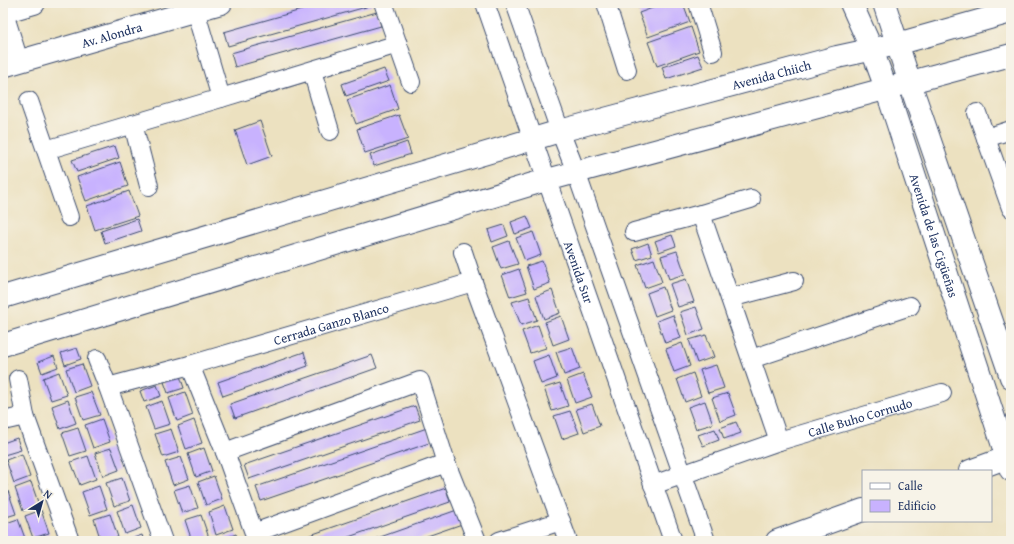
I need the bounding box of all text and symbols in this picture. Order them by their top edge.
street label: Av. Alondra [79,17,145,53]
street label: Avenida Chiich [730,55,814,95]
street label: Avenida de las Cigüeñas [905,171,963,300]
street label: Avenida Sur [559,238,598,307]
street label: Cerrada Ganzo Blanco [271,298,391,350]
street label: Calle Buho Cornudo [806,393,915,442]
legend [862,470,992,522]
text: Calle [898,477,923,494]
north arrow [22,482,62,522]
text: N [40,485,56,503]
text: Edificio [898,497,936,514]

